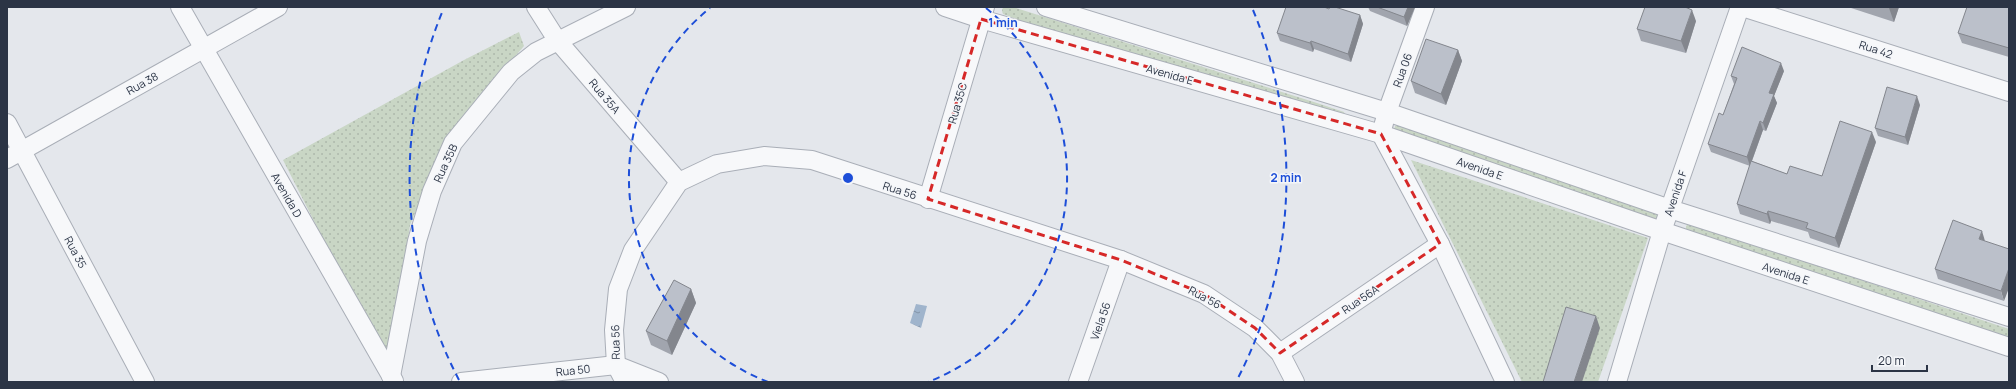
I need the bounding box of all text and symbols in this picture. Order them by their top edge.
text: 1 min [988,14,1018,31]
street label: Rua 42 [1857,37,1895,61]
street label: Rua 06 [1389,51,1415,89]
street label: Avenida E [1145,60,1195,88]
street label: Rua 38 [123,68,161,98]
street label: Rua 35A [586,75,624,117]
street label: Rua 35C [944,81,970,125]
street label: Rua 35B [430,141,461,185]
street label: Avenida E [1455,153,1505,183]
street label: Avenida F [1660,168,1690,218]
text: 2 min [1270,169,1302,186]
street label: Avenida D [268,170,306,220]
centre of rings [841,171,855,185]
street label: Rua 56 [881,177,919,203]
street label: Rua 35 [61,233,91,271]
street label: Avenida E [1761,258,1811,288]
street label: Rua 56A [1338,281,1382,317]
street label: Rua 56 [1186,282,1224,312]
street label: Viela 56 [1086,300,1114,342]
street label: Rua 56 [607,324,623,360]
scale bar [1872,347,1927,373]
text: 20 m [1878,352,1905,369]
street label: Rua 50 [555,361,591,379]

